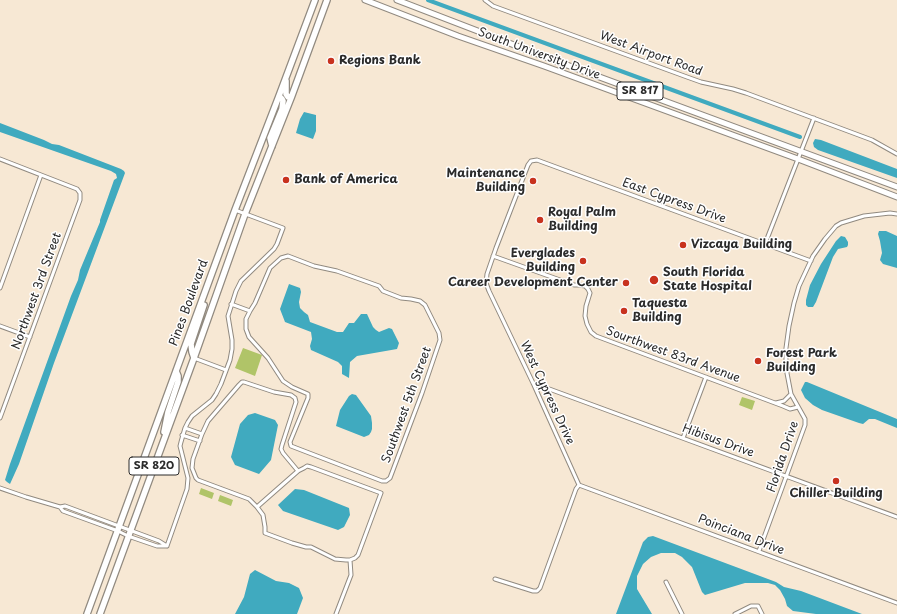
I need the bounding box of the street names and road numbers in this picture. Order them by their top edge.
street label: South University Drive [476,25,602,83]
street label: West Airport Road [598,29,704,79]
road number: SR 817 [617,82,663,100]
street label: East Cypress Drive [620,176,728,226]
street label: Northwest 3rd Street [9,231,65,351]
street label: Pines Boulevard [167,258,211,348]
street label: Sourthwest 83rd Avenue [604,324,742,386]
street label: West Cypress Drive [517,339,577,447]
street label: Southwest 5th Street [379,345,435,465]
street label: Florida Drive [764,419,802,495]
street label: Hibisus Drive [680,421,756,461]
road number: SR 820 [129,457,179,475]
street label: Poinciana Drive [696,512,786,558]

